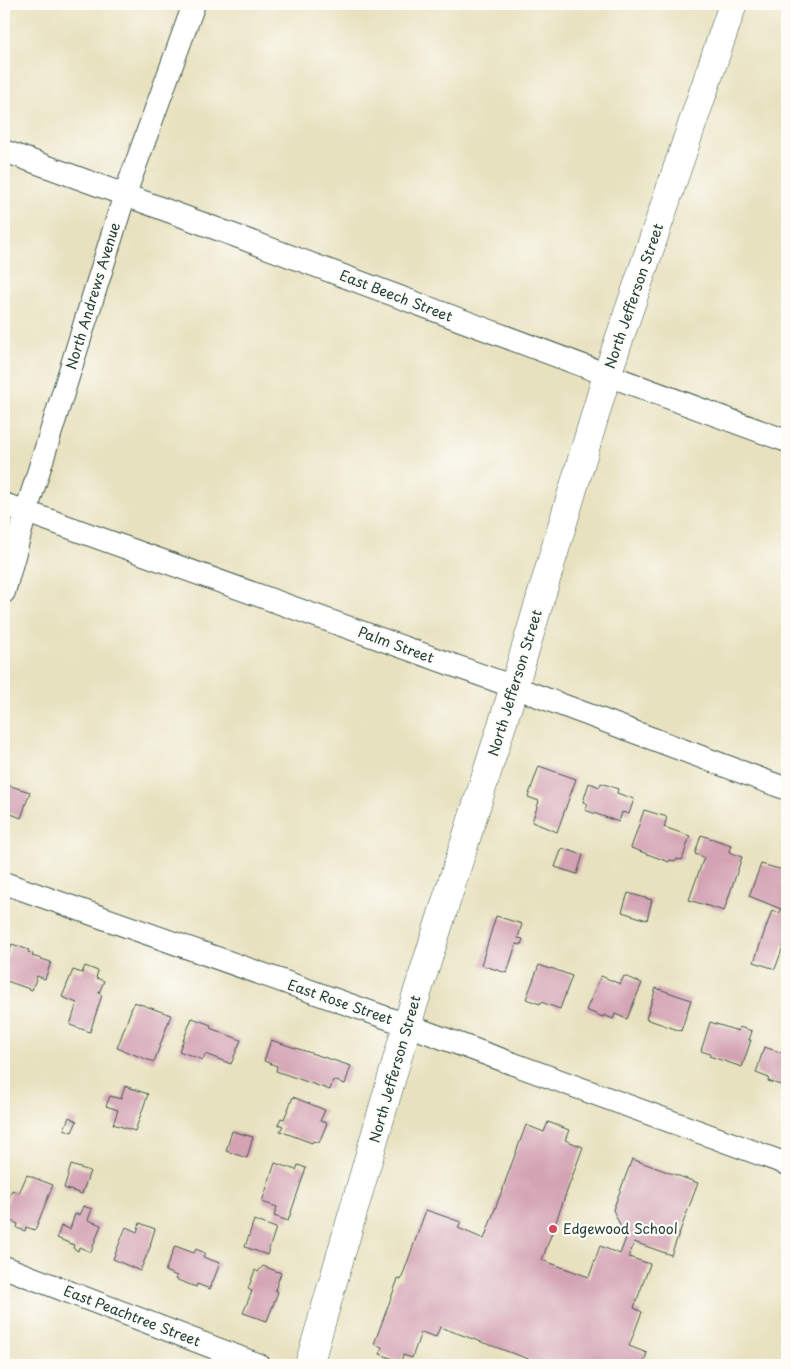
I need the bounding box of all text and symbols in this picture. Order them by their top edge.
street label: North Andrews Avenue [60,219,125,372]
street label: North Jefferson Street [599,220,668,371]
street label: East Beech Street [337,264,456,327]
street label: North Jefferson Street [482,607,547,759]
street label: Palm Street [355,621,437,668]
street label: East Rose Street [285,974,396,1029]
street label: North Jefferson Street [363,992,426,1145]
place label: Edgewood School [563,1218,678,1239]
marker: Edgewood School [547,1223,559,1235]
street label: East Peachtree Street [61,1280,204,1351]

